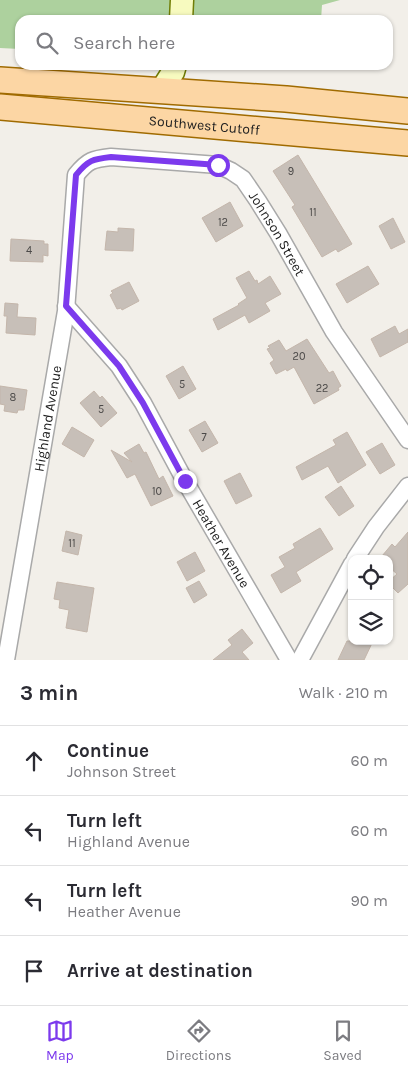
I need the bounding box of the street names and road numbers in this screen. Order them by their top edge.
street label: Southwest Cutoff [148,112,261,138]
street label: Johnson Street [245,188,309,279]
street label: Highland Avenue [30,364,65,473]
street label: Heather Avenue [189,496,254,591]

